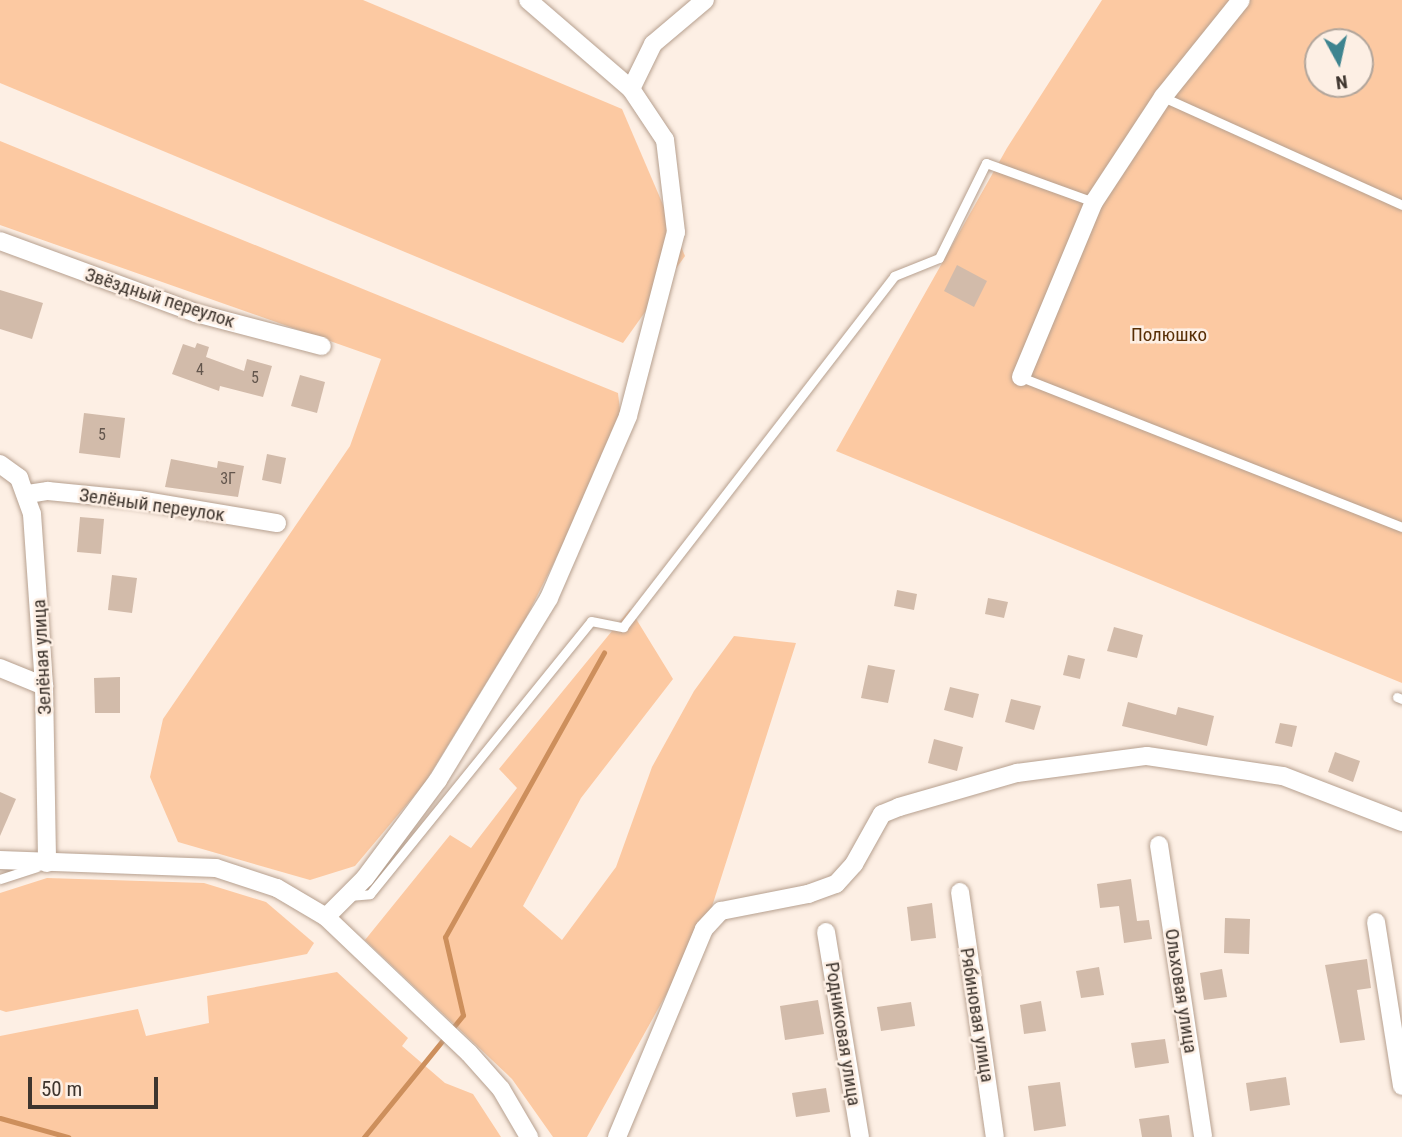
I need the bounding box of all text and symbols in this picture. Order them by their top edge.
north arrow [1304,28,1374,98]
text: N [1334,70,1349,95]
street label: Звёздный переулок [82,263,238,333]
park label: Полюшко [1131,324,1207,346]
house number: 4 [196,360,204,380]
house number: 5 [251,368,259,388]
house number: 5 [98,425,106,445]
house number: 3Г [220,469,236,489]
street label: Зелёный переулок [78,484,226,526]
street label: Зелёная улица [28,599,56,715]
street label: Ольховая улица [1160,927,1202,1055]
street label: Рябиновая улица [955,946,999,1084]
street label: Родниковая улица [820,960,866,1108]
scale bar [32,1064,161,1108]
text: 50 m [41,1077,82,1101]

